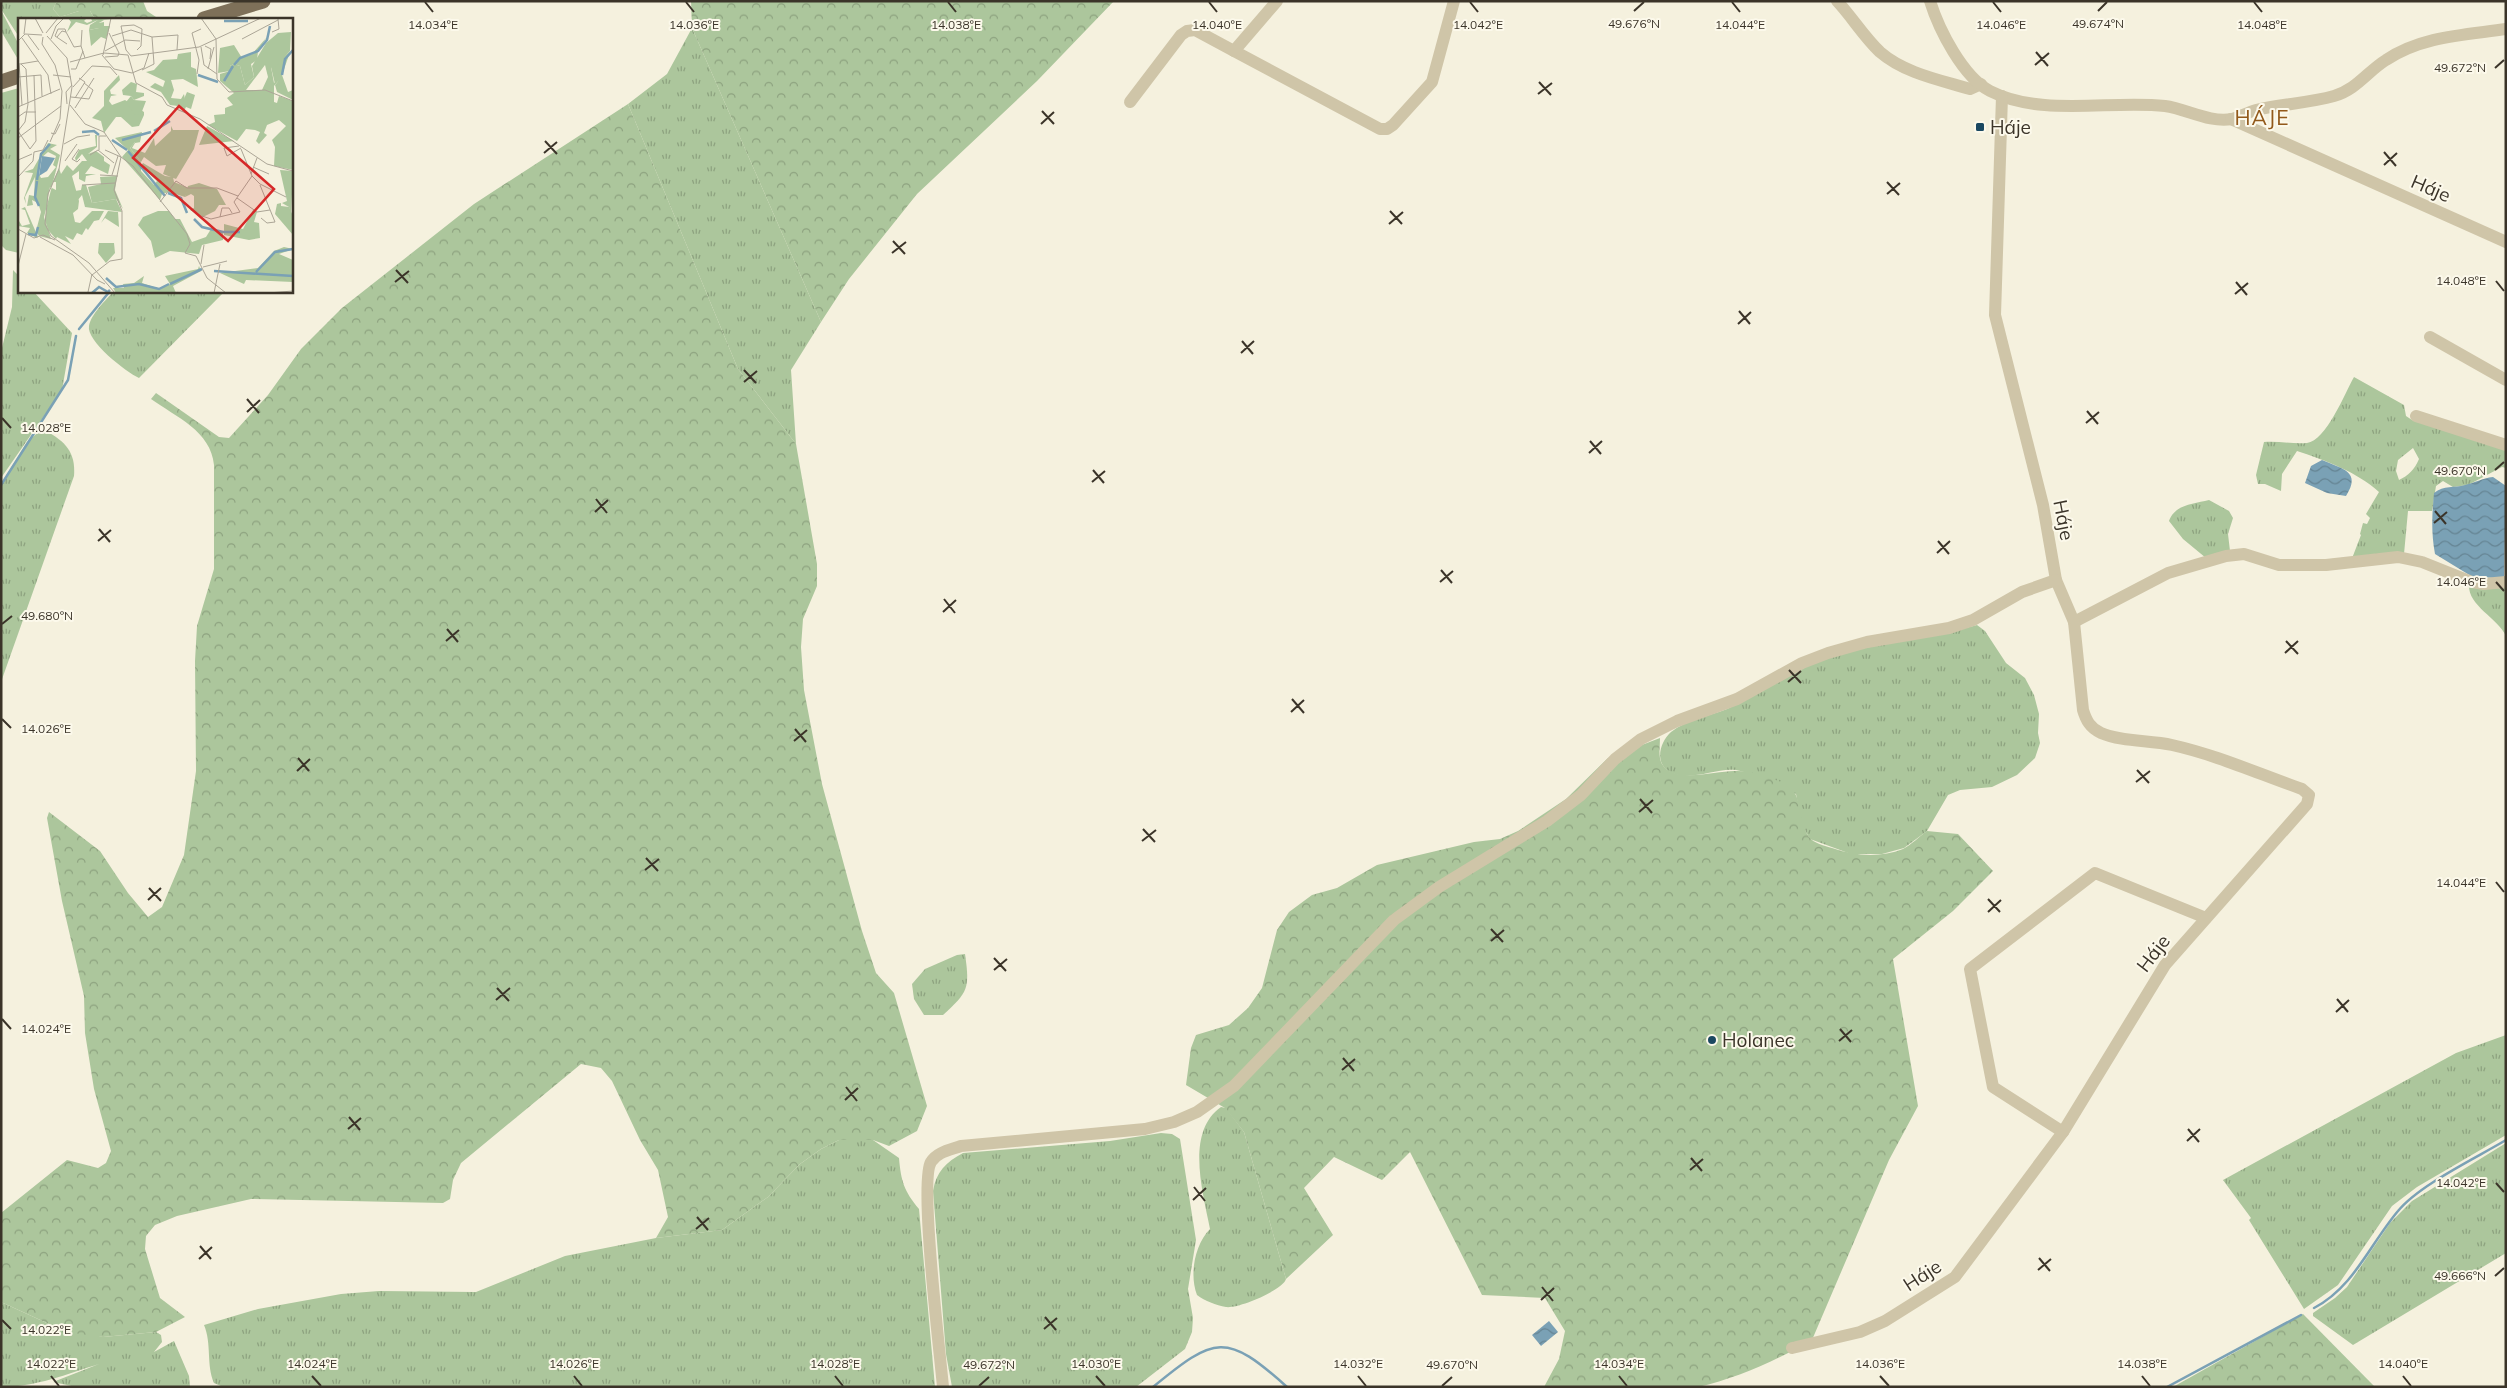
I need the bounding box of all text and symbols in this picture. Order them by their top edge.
text: 49.676°N [1608,16,1660,31]
text: 49.674°N [2072,16,2124,31]
text: 14.034°E [408,17,458,32]
text: 14.036°E [669,17,719,32]
text: 14.038°E [931,17,981,32]
text: 14.040°E [1192,17,1242,32]
text: 14.042°E [1453,17,1503,32]
text: 14.044°E [1715,17,1765,32]
text: 14.046°E [1976,17,2026,32]
text: 14.048°E [2237,17,2287,32]
inset map [18,18,292,292]
text: 49.672°N [2434,60,2486,75]
district label: HÁJE [2234,104,2290,130]
place label: Háje [1990,115,2031,139]
marker: Háje [1974,121,1986,133]
street label: Háje [2408,169,2454,207]
text: 14.048°E [2436,273,2486,288]
text: 14.028°E [21,420,71,435]
text: 49.670°N [2434,463,2486,478]
street label: Háje [2048,498,2080,542]
text: 14.046°E [2436,574,2486,589]
text: 49.680°N [21,608,73,623]
text: 14.026°E [21,721,71,736]
text: 14.044°E [2436,875,2486,890]
street label: Háje [2131,929,2175,977]
text: 14.024°E [21,1021,71,1036]
place label: Holanec [1722,1028,1794,1052]
marker: Holanec [1706,1034,1718,1046]
text: 14.042°E [2436,1175,2486,1190]
street label: Háje [1898,1254,1946,1296]
text: 49.666°N [2434,1268,2486,1283]
text: 14.022°E [21,1322,71,1337]
text: 14.022°E [26,1356,76,1371]
text: 14.024°E [287,1356,337,1371]
text: 14.026°E [549,1356,599,1371]
text: 14.028°E [810,1356,860,1371]
text: 14.030°E [1071,1356,1121,1371]
text: 14.032°E [1333,1356,1383,1371]
text: 14.034°E [1594,1356,1644,1371]
text: 14.036°E [1855,1356,1905,1371]
text: 14.038°E [2117,1356,2167,1371]
text: 14.040°E [2378,1356,2428,1371]
text: 49.672°N [963,1357,1015,1372]
text: 49.670°N [1426,1357,1478,1372]

